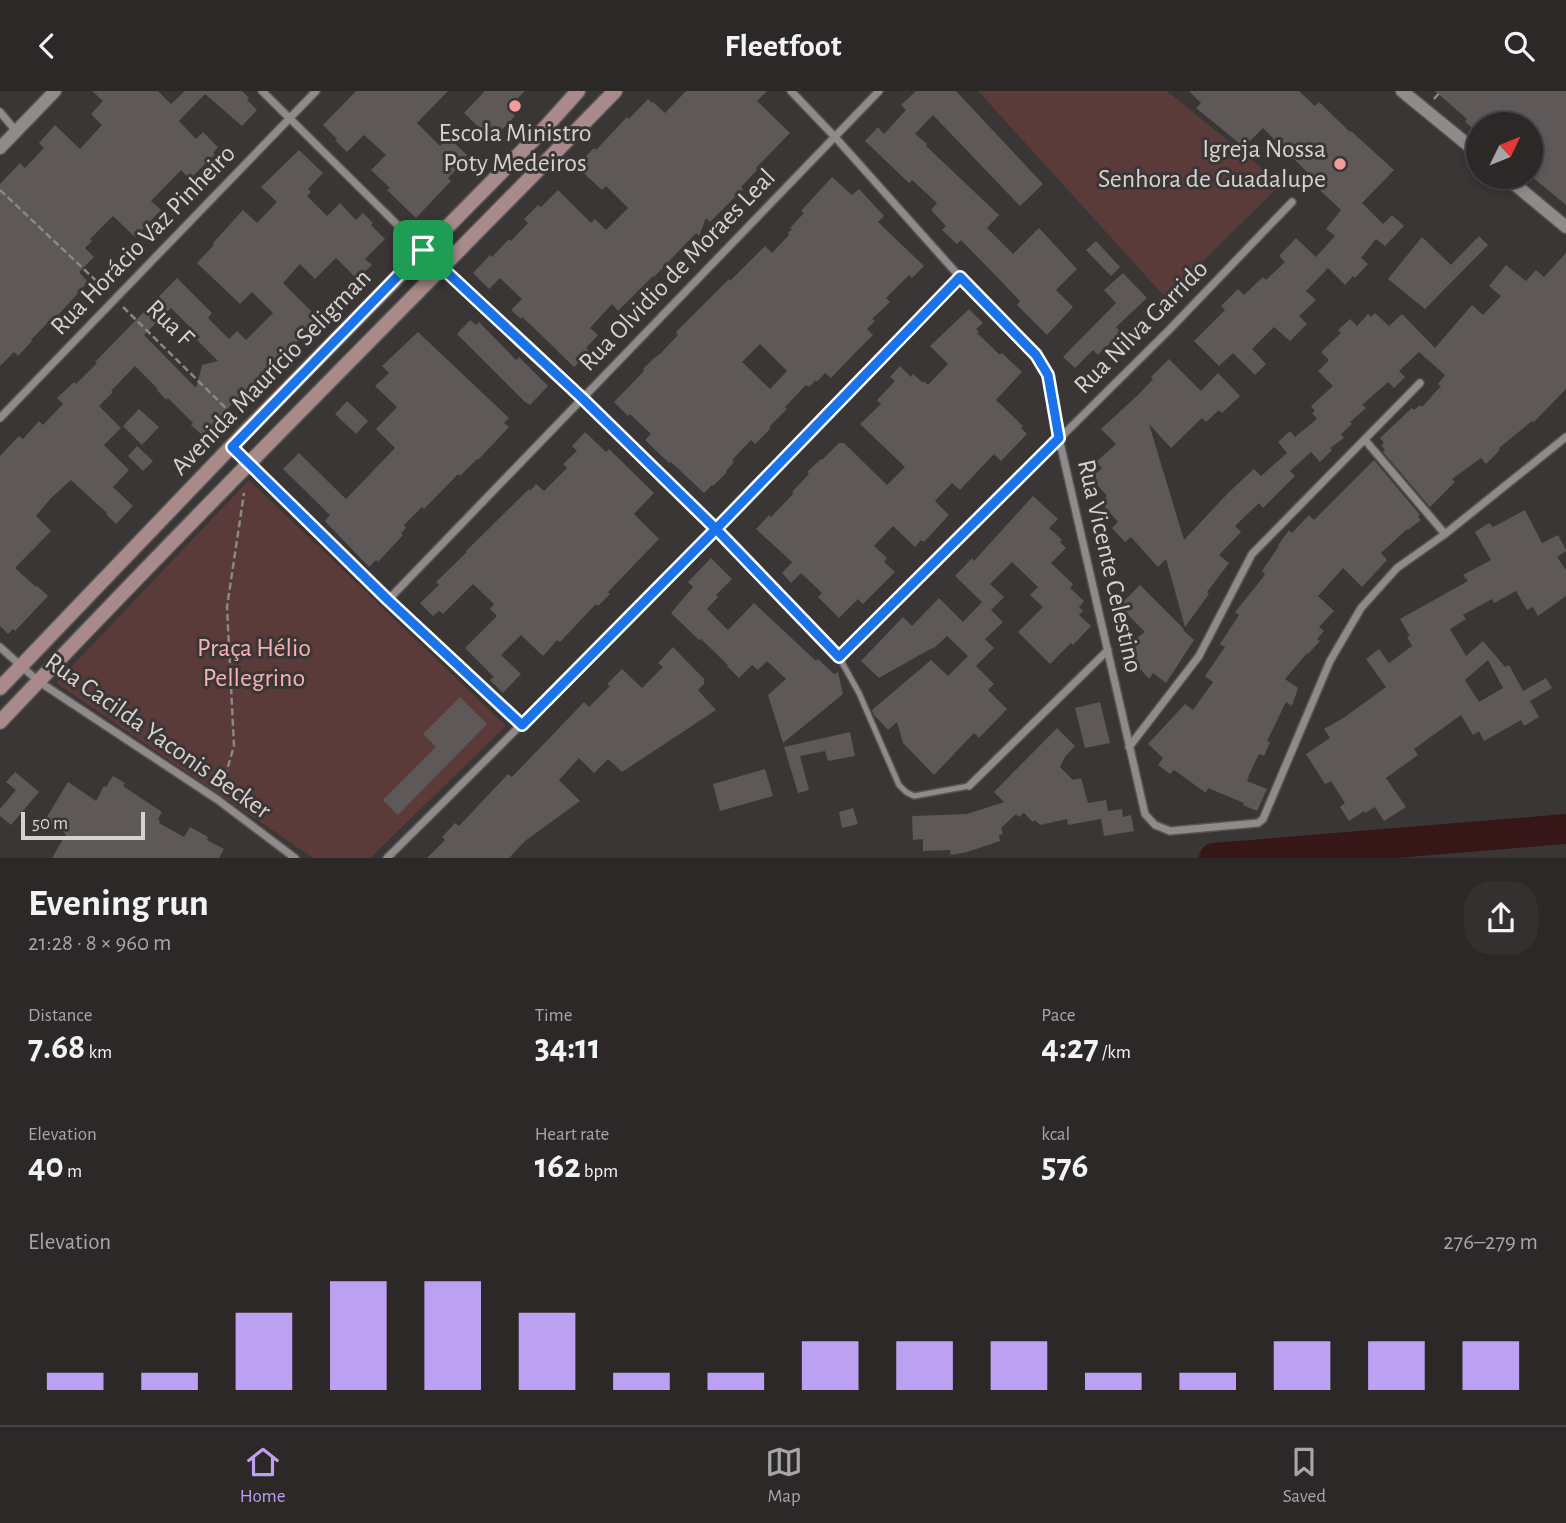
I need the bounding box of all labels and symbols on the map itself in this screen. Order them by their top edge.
marker: Escola Ministro Poty Medeiros [507,98,523,114]
north arrow [1466,112,1544,189]
place label: Escola Ministro Poty Medeiros [438,120,592,176]
place label: Igreja Nossa Senhora de Guadalupe [1098,136,1326,192]
street label: Rua Horácio Vaz Pinheiro [46,140,240,340]
marker: Igreja Nossa Senhora de Guadalupe [1332,156,1348,172]
street label: Rua Olvidio de Moraes Leal [574,164,780,376]
pin [393,220,453,280]
street label: Rua Nilva Garrido [1069,255,1213,399]
street label: Avenida Maurício Seligman [166,264,376,480]
street label: Rua F [141,295,199,352]
street label: Rua Vicente Celestino [1073,457,1147,675]
park label: Praça Hélio Pellegrino [197,635,311,691]
street label: Rua Cacilda Yaconis Becker [40,648,276,824]
scale bar [21,809,145,841]

